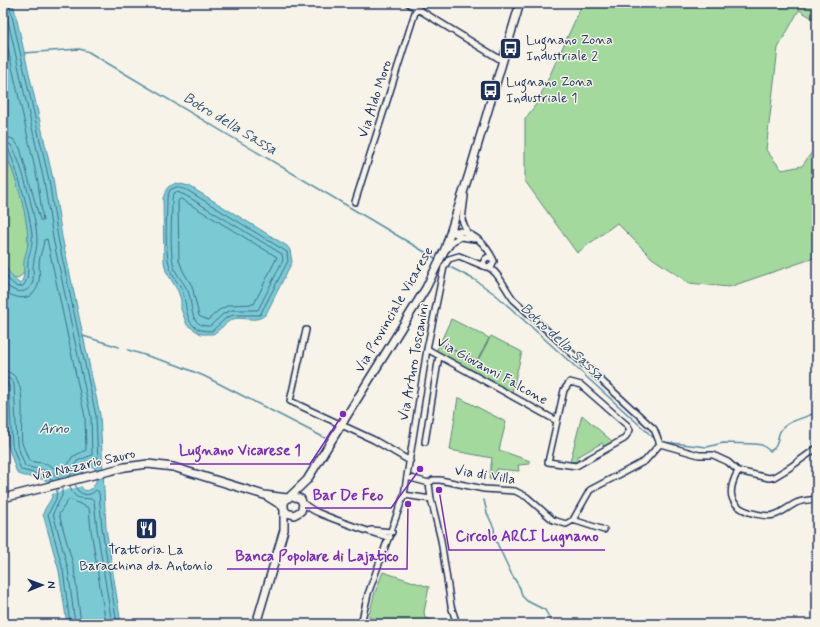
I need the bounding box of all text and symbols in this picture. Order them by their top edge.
place label: Lugnano Zona Industriale 2 [526,31,613,65]
bus stop icon: Lugnano Zona Industriale 2 [498,35,524,61]
street label: Via Aldo Moro [354,58,396,140]
place label: Lugnano Zona Industriale 1 [506,73,593,107]
bus stop icon: Lugnano Zona Industriale 1 [477,77,503,103]
water label: Botro della Sassa [179,88,281,160]
street label: Via Provinciale Vicarese [351,244,437,376]
water label: Botro della Sassa [516,299,608,385]
street label: Via Arturo Toscanini [395,302,433,422]
street label: Via Giovanni Falcone [433,333,551,409]
water label: Arno [39,419,70,439]
callout: Lugnano Vicarese 1 [170,437,310,464]
text: Lugnano Vicarese 1 [179,441,301,463]
street label: Via Nazario Sauro [31,444,137,486]
street label: Via di Villa [453,461,517,489]
callout: Bar De Feo [305,481,391,508]
text: Bar De Feo [313,486,384,506]
restaurant icon: Trattoria La Baracchina da Antonio [133,515,159,541]
callout: Circolo ARCI Lugnano [449,523,605,550]
text: Circolo ARCI Lugnano [455,527,599,548]
place label: Trattoria La Baracchina da Antonio [79,541,213,575]
callout: Banca Popolare di Lajatico [227,542,407,569]
text: Banca Popolare di Lajatico [235,547,399,567]
north arrow [22,565,62,605]
text: N [44,581,58,589]

